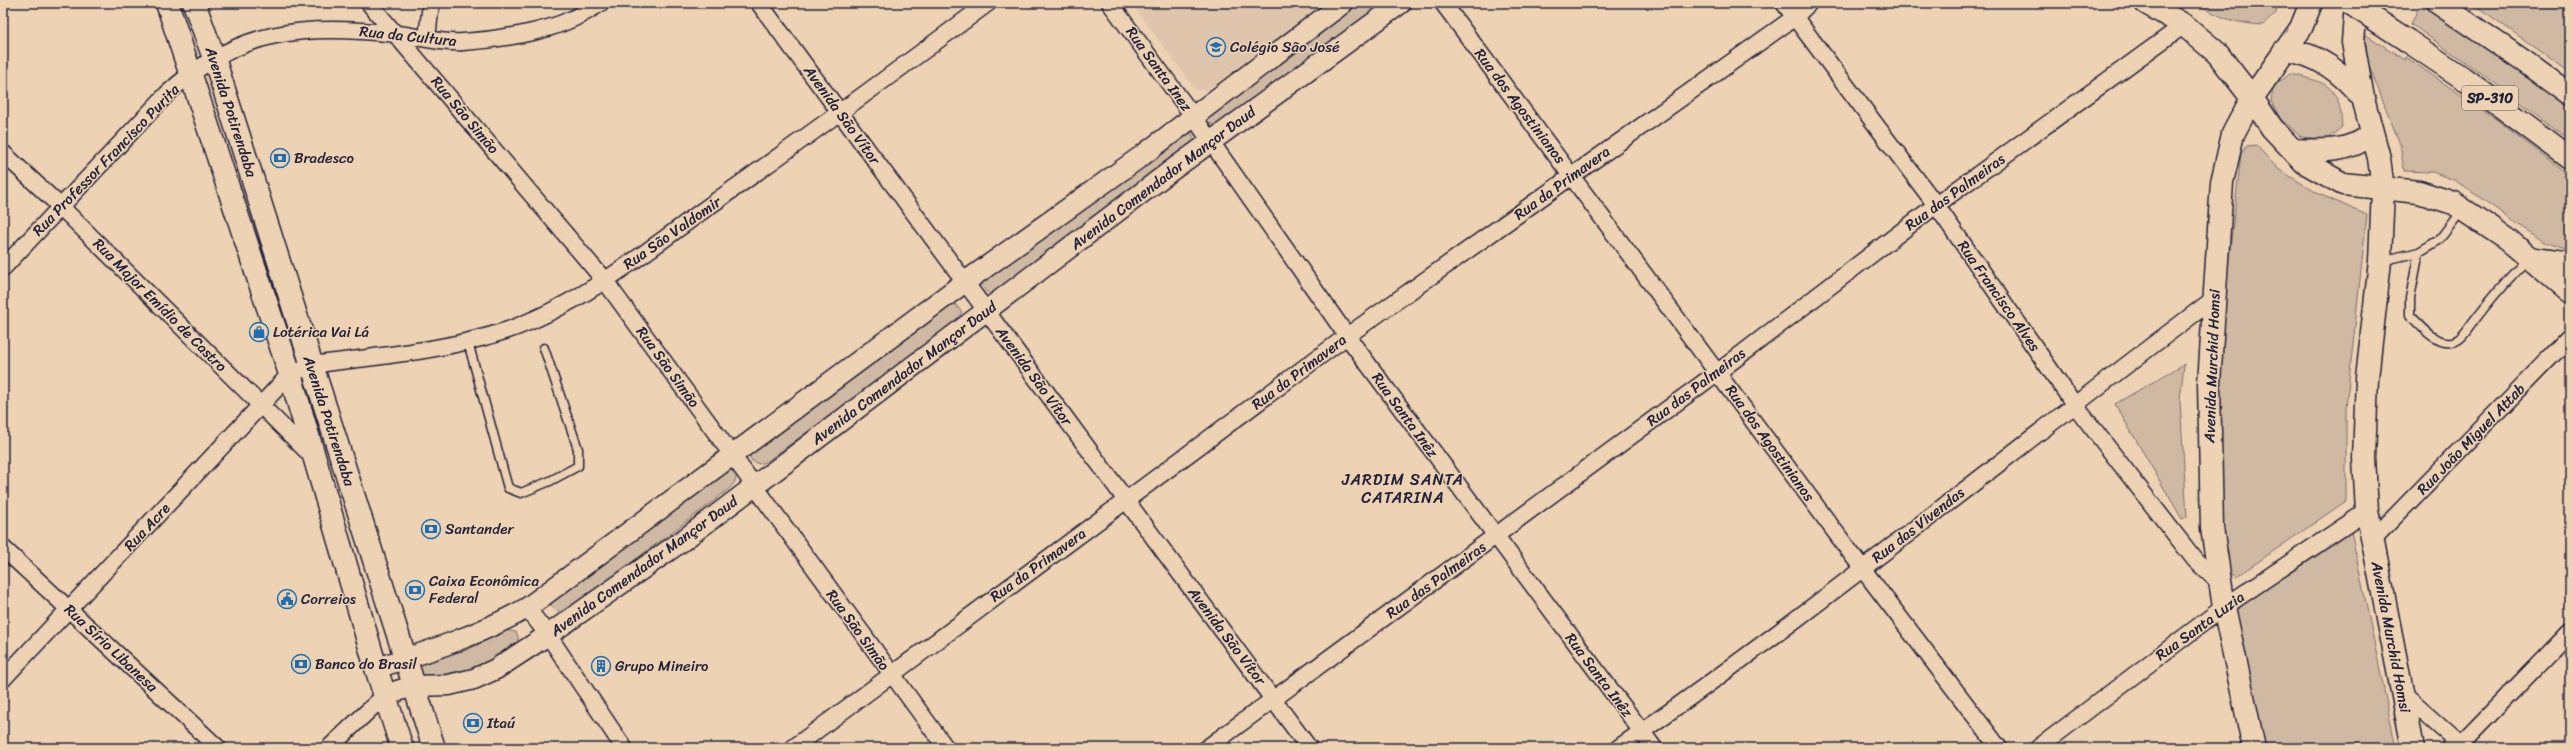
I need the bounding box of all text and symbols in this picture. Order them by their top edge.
street label: Rua da Cultura [358,18,458,54]
street label: Rua Santa Inez [1119,21,1200,118]
place label: Colégio São José [1230,34,1340,60]
school or university icon: Colégio São José [1205,36,1227,58]
street label: Avenida Potirendaba [197,42,265,181]
street label: Rua dos Agostinianos [1468,42,1572,170]
street label: Avenida São Vítor [796,59,888,171]
street label: Rua São Simão [424,70,506,160]
street label: Rua Professor Francisco Purita [26,77,186,242]
road number: SP-310 [2462,86,2518,110]
street label: Avenida Comendador Mançor Daud [1064,99,1262,257]
street label: Rua da Primavera [1508,139,1616,227]
place label: Bradesco [294,145,354,171]
street label: Rua das Palmeiras [1899,146,2011,237]
bank icon: Bradesco [269,147,291,169]
street label: Rua São Valdomir [617,189,727,277]
street label: Rua Major Emídio de Castro [87,232,234,379]
street label: Rua Francisco Alves [1951,235,2047,357]
street label: Avenida Murchid Homsi [2196,288,2228,444]
street label: Avenida Comendador Mançor Daud [805,294,1003,452]
place label: Lotérica Vai Lá [273,319,369,345]
street label: Avenida São Vítor [988,320,1080,432]
shop icon: Lotérica Vai Lá [248,321,270,343]
street label: Rua São Simão [629,321,707,414]
street label: Rua da Primavera [1246,327,1353,417]
street label: Rua das Palmeiras [1641,340,1752,433]
street label: Avenida Potirendaba [295,351,363,490]
street label: Rua Santa Inêz [1365,367,1446,464]
street label: Rua João Miguel Attab [2410,377,2532,501]
street label: Rua dos Agostinianos [1718,379,1822,507]
district label: JARDIM SANTA CATARINA [1341,465,1464,512]
street label: Rua das Vivendas [1866,480,1971,570]
street label: Avenida Comendador Mançor Daud [544,488,744,644]
street label: Rua Acre [117,496,177,558]
place label: Santander [445,516,514,542]
bank icon: Santander [420,518,442,540]
street label: Rua da Primavera [984,521,1092,609]
street label: Rua das Palmeiras [1380,534,1492,625]
street label: Avenida Murchid Homsi [2363,558,2419,716]
place label: Caixa Econômica Federal [429,568,539,611]
bank icon: Caixa Econômica Federal [404,579,426,601]
street label: Avenida São Vítor [1181,580,1273,692]
street label: Rua São Simão [819,584,897,677]
street label: Rua Santa Luzia [2150,584,2251,667]
place label: Correios [301,586,357,612]
public building icon: Correios [276,588,298,610]
street label: Rua Sírio Libanesa [58,597,164,699]
street label: Rua Santa Inêz [1558,627,1640,724]
place label: Banco do Brasil [315,651,418,677]
bank icon: Banco do Brasil [290,653,312,675]
place label: Grupo Mineiro [615,653,709,679]
building icon: Grupo Mineiro [590,655,612,677]
place label: Itaú [486,710,516,736]
bank icon: Itaú [462,712,484,734]

